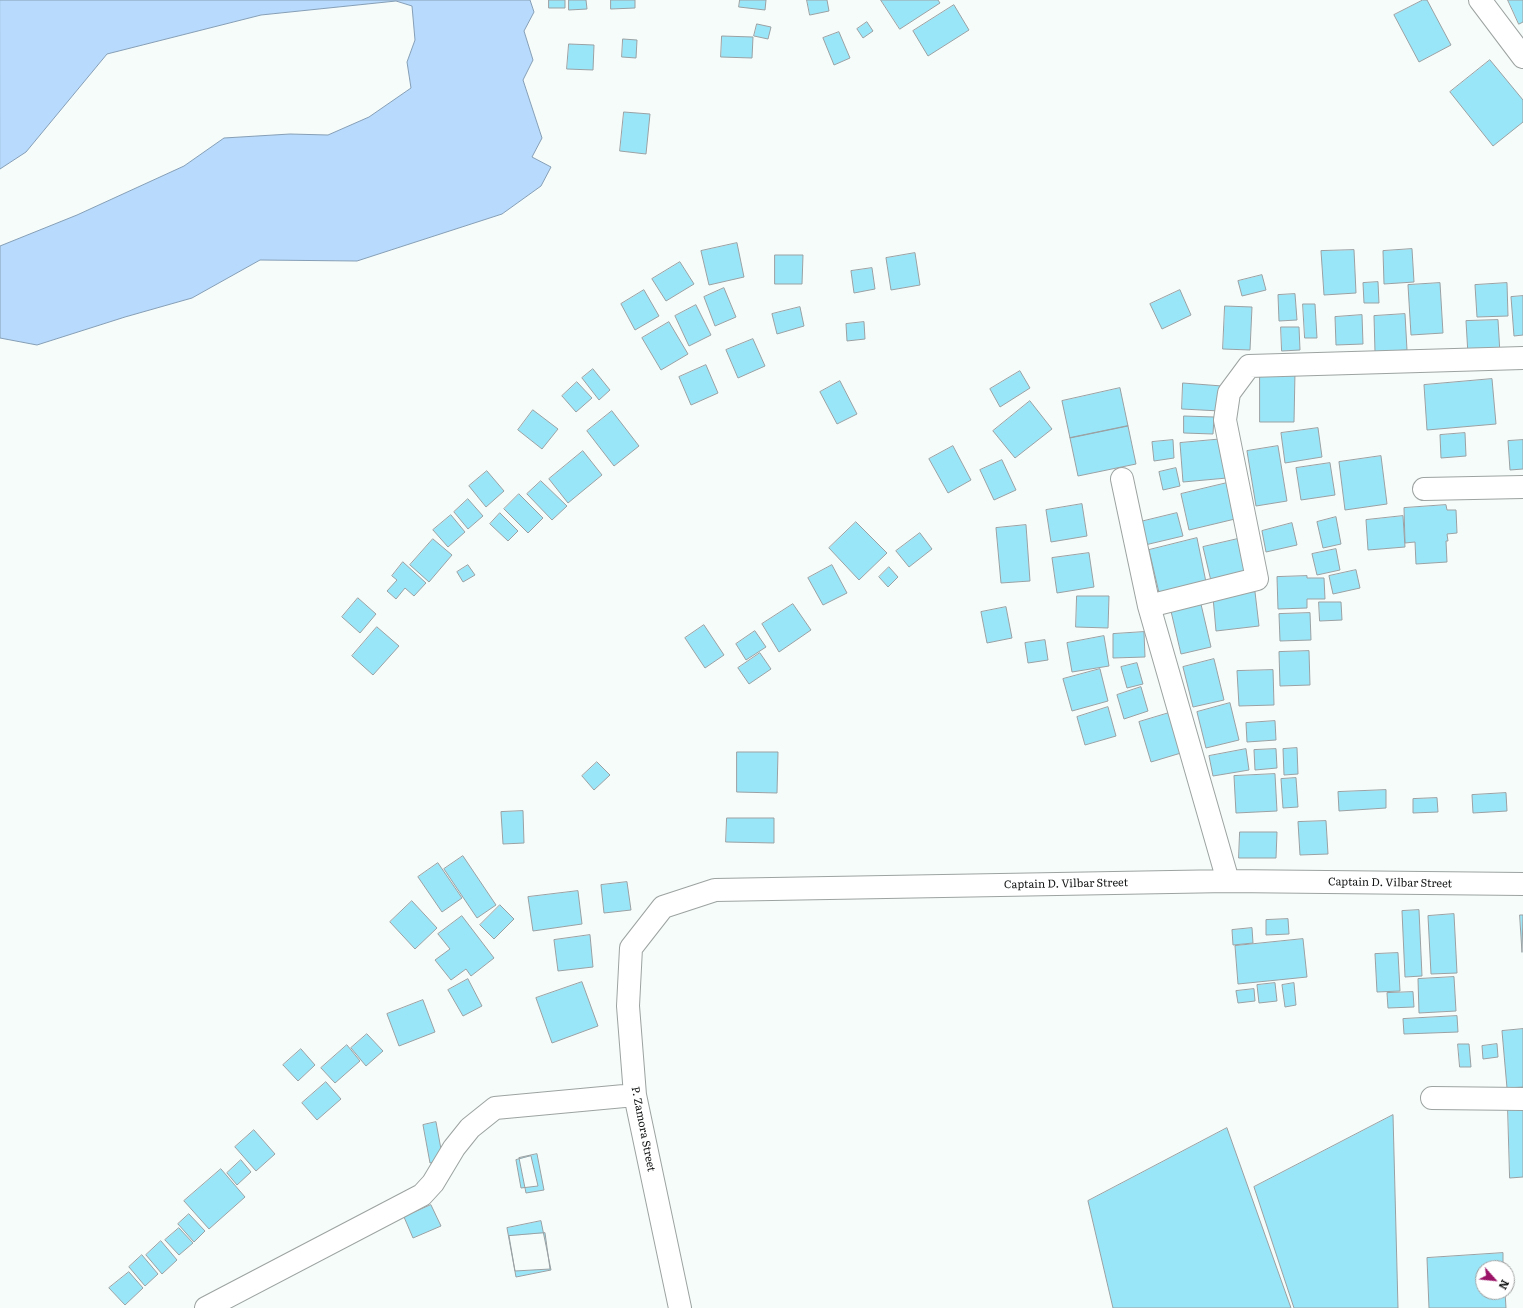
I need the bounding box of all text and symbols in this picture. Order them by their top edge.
street label: Captain D. Vilbar Street [1328,875,1452,891]
street label: Captain D. Vilbar Street [1004,876,1128,892]
street label: P. Zamora Street [628,1085,658,1173]
north arrow [1475,1260,1515,1300]
text: N [1496,1277,1514,1293]

